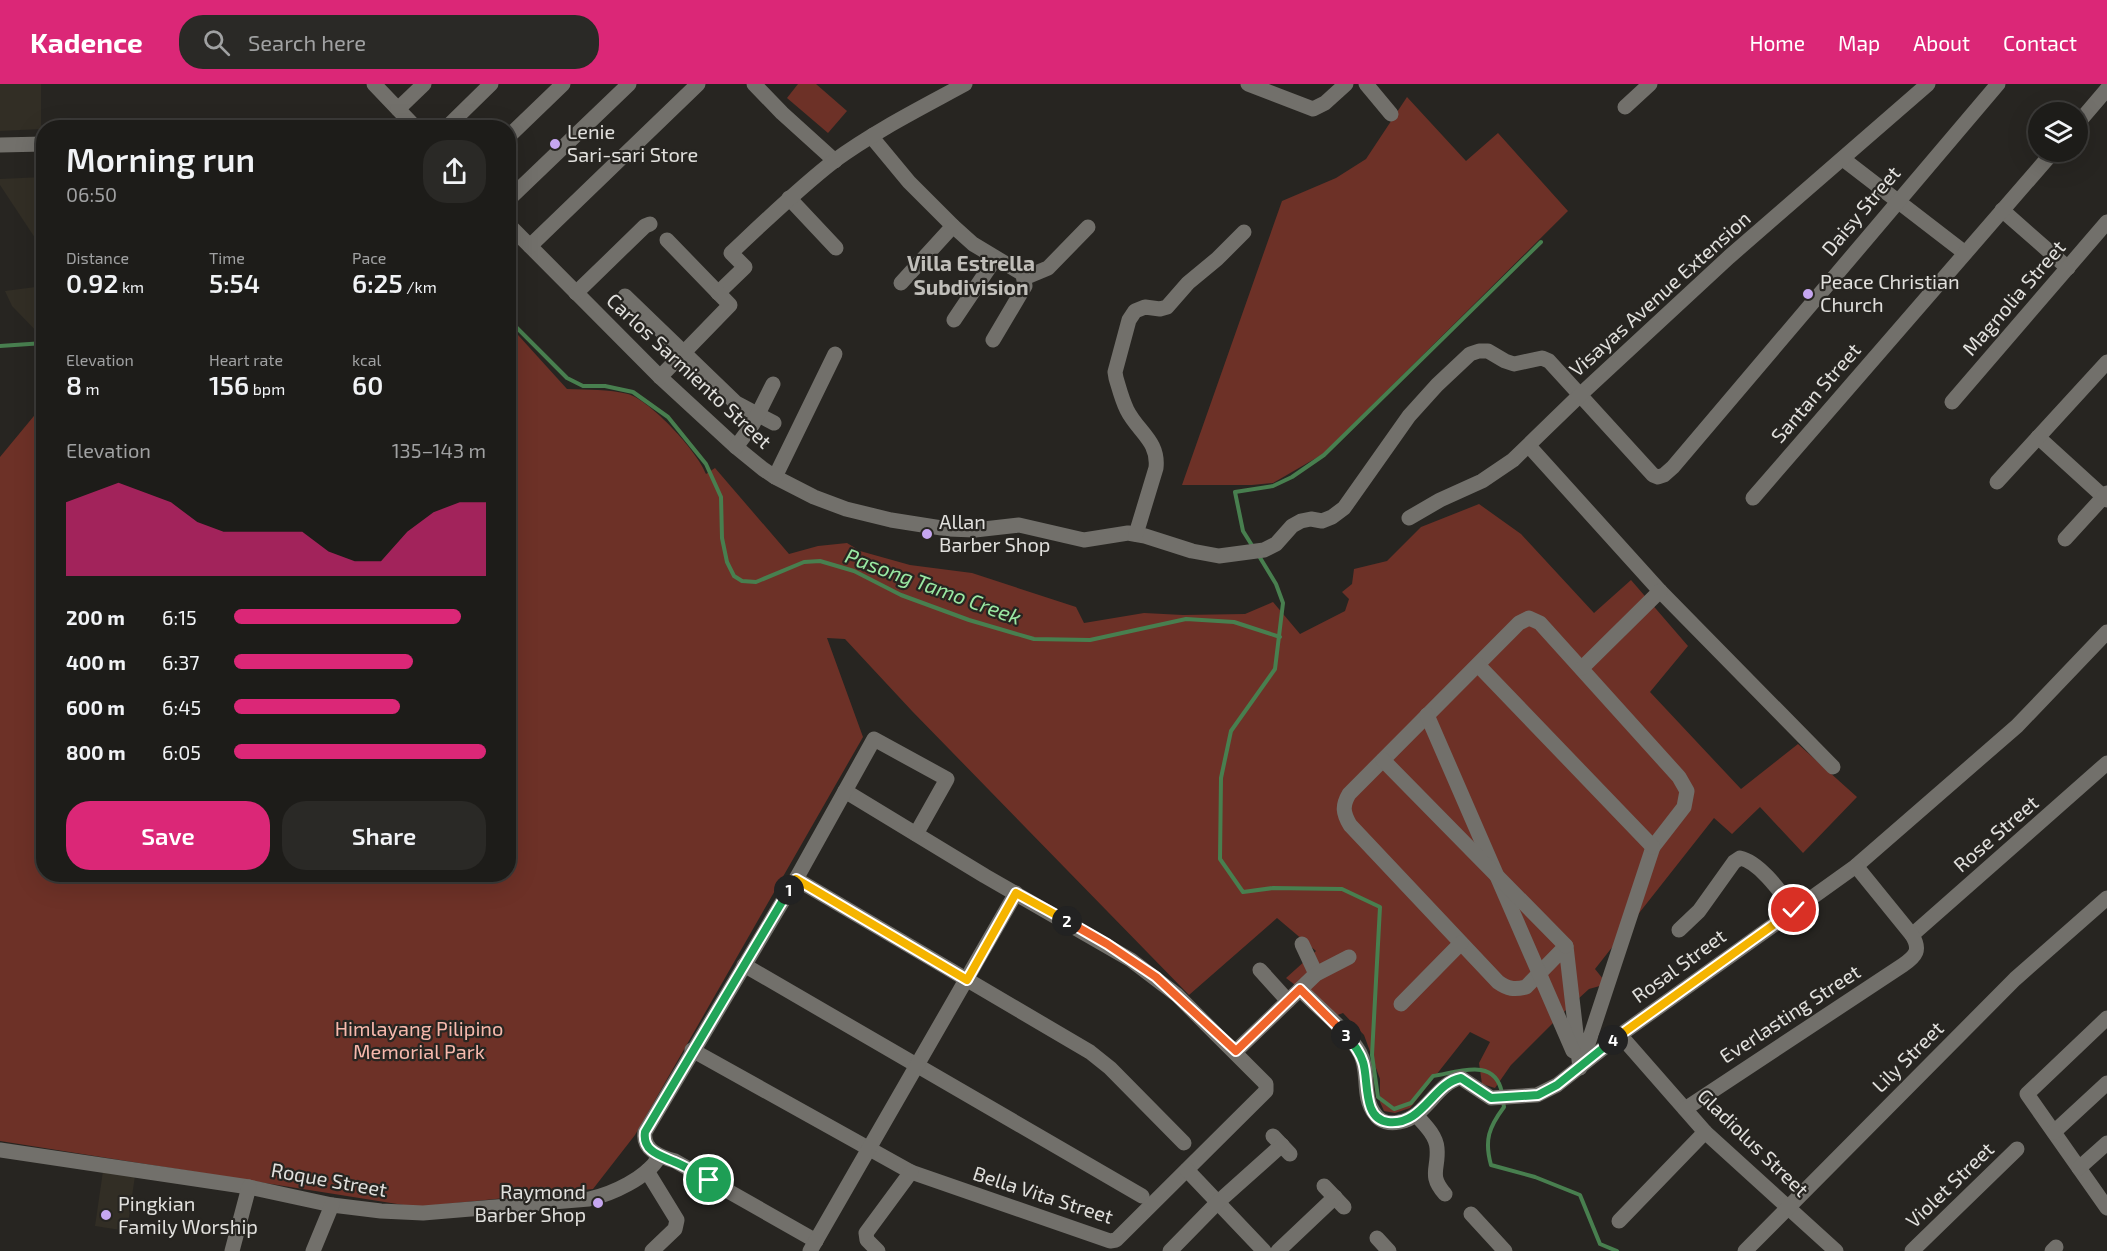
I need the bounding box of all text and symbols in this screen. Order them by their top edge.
search box [179,15,599,69]
text: Kadence [30,25,143,59]
icon: search [200,26,233,59]
text: Search here [248,29,366,55]
text: Home [1749,30,1805,55]
text: Map [1838,30,1880,55]
text: About [1913,30,1970,55]
text: Contact [2003,30,2077,55]
map controls [2028,102,2088,162]
button: layers [2028,102,2088,162]
place label: Lenie Sari-sari Store [567,119,698,166]
marker: Lenie Sari-sari Store [548,137,562,151]
text: Morning run [66,139,255,179]
button: share [423,140,486,203]
street label: Daisy Street [1816,160,1905,260]
text: 06:50 [66,182,117,206]
street label: Visayas Avenue Extension [1564,206,1755,381]
street label: Magnolia Street [1957,235,2070,360]
text: Distance [66,248,129,267]
text: Time [209,248,245,267]
text: Pace [352,248,386,267]
district label: Villa Estrella Subdivision [907,250,1035,299]
text: 0.92 [66,267,118,298]
text: 5:54 [209,267,260,298]
text: 6:25 [352,267,403,298]
place label: Peace Christian Church [1820,269,1960,316]
text: km [118,277,144,296]
text: /km [403,277,437,296]
marker: Peace Christian Church [1801,287,1815,301]
street label: Carlos Sarmiento Street [602,288,777,453]
street label: Santan Street [1765,337,1865,447]
text: Elevation [66,350,134,369]
text: Heart rate [209,350,283,369]
text: kcal [352,350,381,369]
text: 8 [66,369,82,400]
text: 156 [209,369,249,400]
text: 60 [352,369,383,400]
text: m [82,379,100,398]
text: bpm [249,379,285,398]
text: Elevation [66,438,151,462]
text: 135–143 m [392,438,486,462]
place label: Allan Barber Shop [939,509,1050,556]
marker: Allan Barber Shop [920,527,934,541]
water label: Pasong Tamo Creek [842,542,1025,629]
text: 200 m [66,605,125,629]
text: 6:15 [162,605,197,629]
text: 400 m [66,650,126,674]
text: 6:37 [162,650,200,674]
text: 600 m [66,695,125,719]
text: 6:45 [162,695,201,719]
text: 800 m [66,740,126,764]
text: 6:05 [162,740,201,764]
street label: Rose Street [1948,790,2043,877]
button: Save [66,801,270,870]
button: Share [282,801,486,870]
pin: 1 [774,875,804,905]
text: 1 [786,880,792,899]
pin [1768,884,1819,935]
icon: check [1777,893,1810,926]
pin: 2 [1052,906,1082,936]
text: 2 [1062,911,1072,930]
street label: Rosal Street [1627,923,1730,1007]
street label: Everlasting Street [1715,959,1865,1068]
street label: Lily Street [1867,1015,1948,1097]
park label: Himlayang Pilipino Memorial Park [335,1016,503,1063]
pin: 3 [1331,1020,1361,1050]
text: 3 [1341,1025,1351,1044]
pin: 4 [1598,1025,1628,1055]
text: 4 [1608,1030,1618,1049]
street label: Gladiolus Street [1693,1083,1814,1201]
street label: Violet Street [1900,1136,1998,1232]
pin [683,1154,734,1205]
street label: Roque Street [269,1157,389,1201]
street label: Bella Vita Street [970,1160,1117,1228]
icon: arrive [692,1163,725,1196]
place label: Raymond Barber Shop [475,1179,586,1226]
place label: Pingkian Family Worship [118,1191,258,1238]
marker: Raymond Barber Shop [591,1196,605,1210]
marker: Pingkian Family Worship [99,1208,113,1222]

